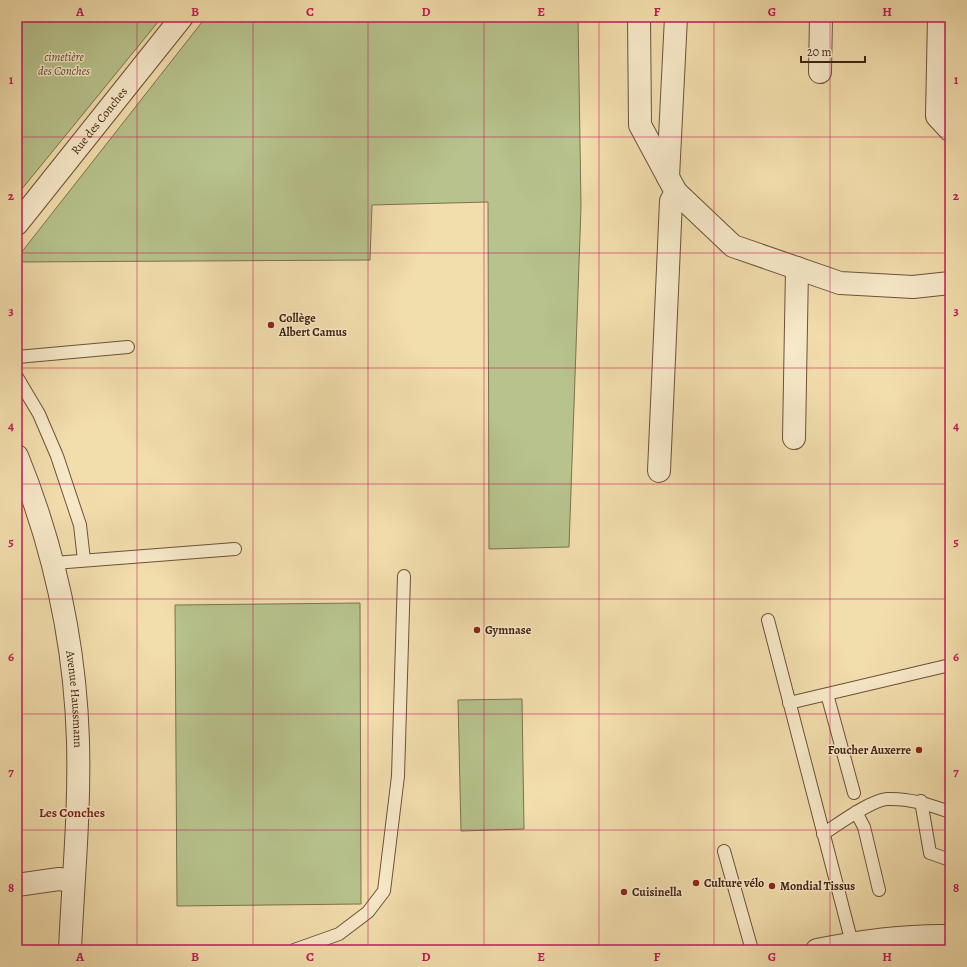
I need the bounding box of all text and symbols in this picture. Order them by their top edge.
text: A [75,3,85,20]
text: B [191,3,199,20]
text: C [306,3,314,20]
text: D [421,3,431,20]
text: E [537,3,545,20]
text: F [654,3,661,20]
text: G [768,3,776,20]
text: H [882,3,892,20]
scale bar [801,38,865,64]
text: 20 m [807,44,831,60]
park label: cimetière des Conches [38,49,90,79]
text: 1 [9,71,14,88]
text: 1 [954,71,959,88]
street label: Rue des Conches [67,84,131,158]
text: 2 [8,187,15,204]
text: 2 [953,187,960,204]
text: 3 [8,302,14,319]
text: 3 [953,302,959,319]
place label: Collège Albert Camus [278,310,347,340]
marker: Collège Albert Camus [266,320,276,330]
text: 4 [8,417,14,434]
text: 4 [953,417,959,434]
text: 5 [8,533,14,550]
text: 5 [953,533,959,550]
place label: Gymnase [485,622,532,638]
marker: Gymnase [472,625,482,635]
text: 6 [8,648,14,665]
text: 6 [953,648,959,665]
street label: Avenue Haussmann [62,649,86,748]
place label: Foucher Auxerre [828,742,911,758]
marker: Foucher Auxerre [914,745,924,755]
text: 7 [8,763,14,780]
text: 7 [953,763,959,780]
district label: Les Conches [39,804,105,821]
place label: Culture vélo [704,875,764,891]
marker: Culture vélo [691,878,701,888]
place label: Mondial Tissus [780,878,855,894]
text: 8 [8,879,14,896]
text: 8 [953,879,959,896]
marker: Mondial Tissus [767,881,777,891]
place label: Cuisinella [632,884,682,900]
marker: Cuisinella [619,887,629,897]
text: A [75,948,85,965]
text: B [191,948,199,965]
text: C [306,948,314,965]
text: D [421,948,431,965]
text: E [537,948,545,965]
text: F [654,948,661,965]
text: G [768,948,776,965]
text: H [882,948,892,965]

